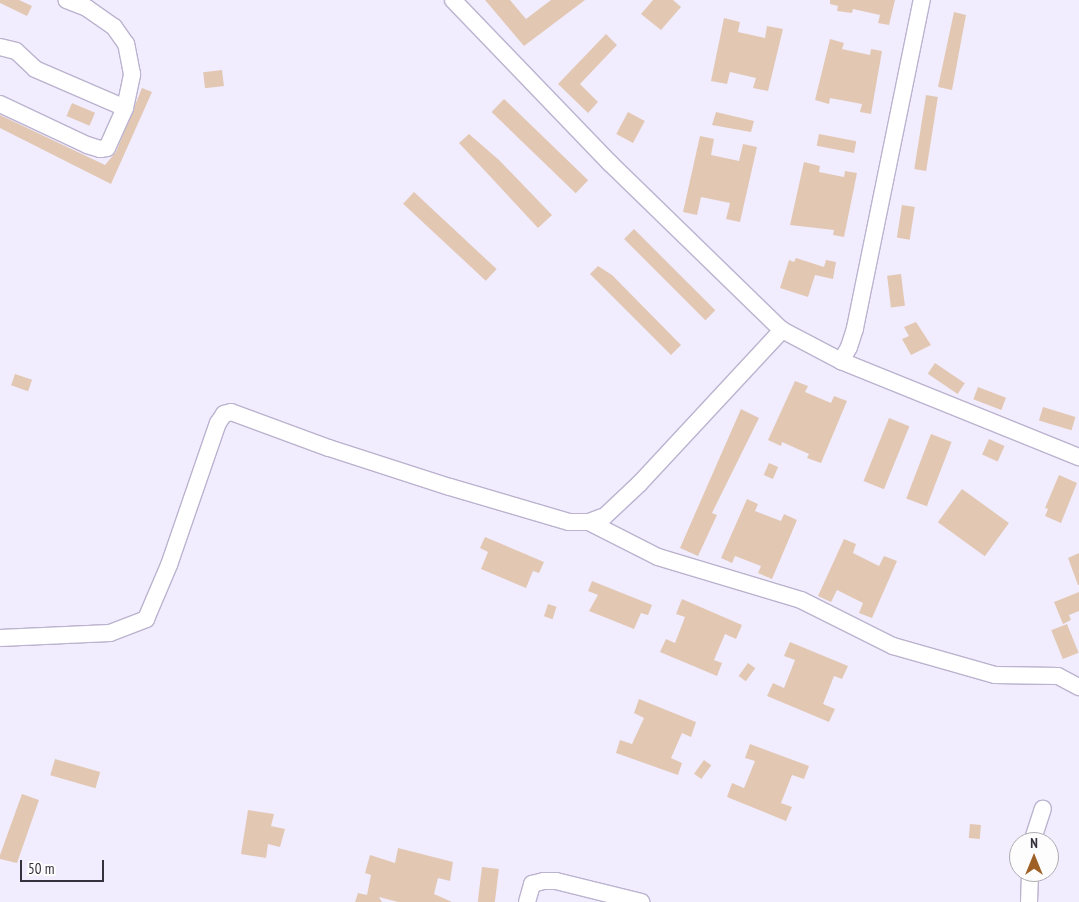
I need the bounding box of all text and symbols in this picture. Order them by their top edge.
north arrow [1009,832,1059,882]
text: N [1030,834,1038,852]
scale bar [22,850,106,882]
text: 50 m [28,859,54,878]

